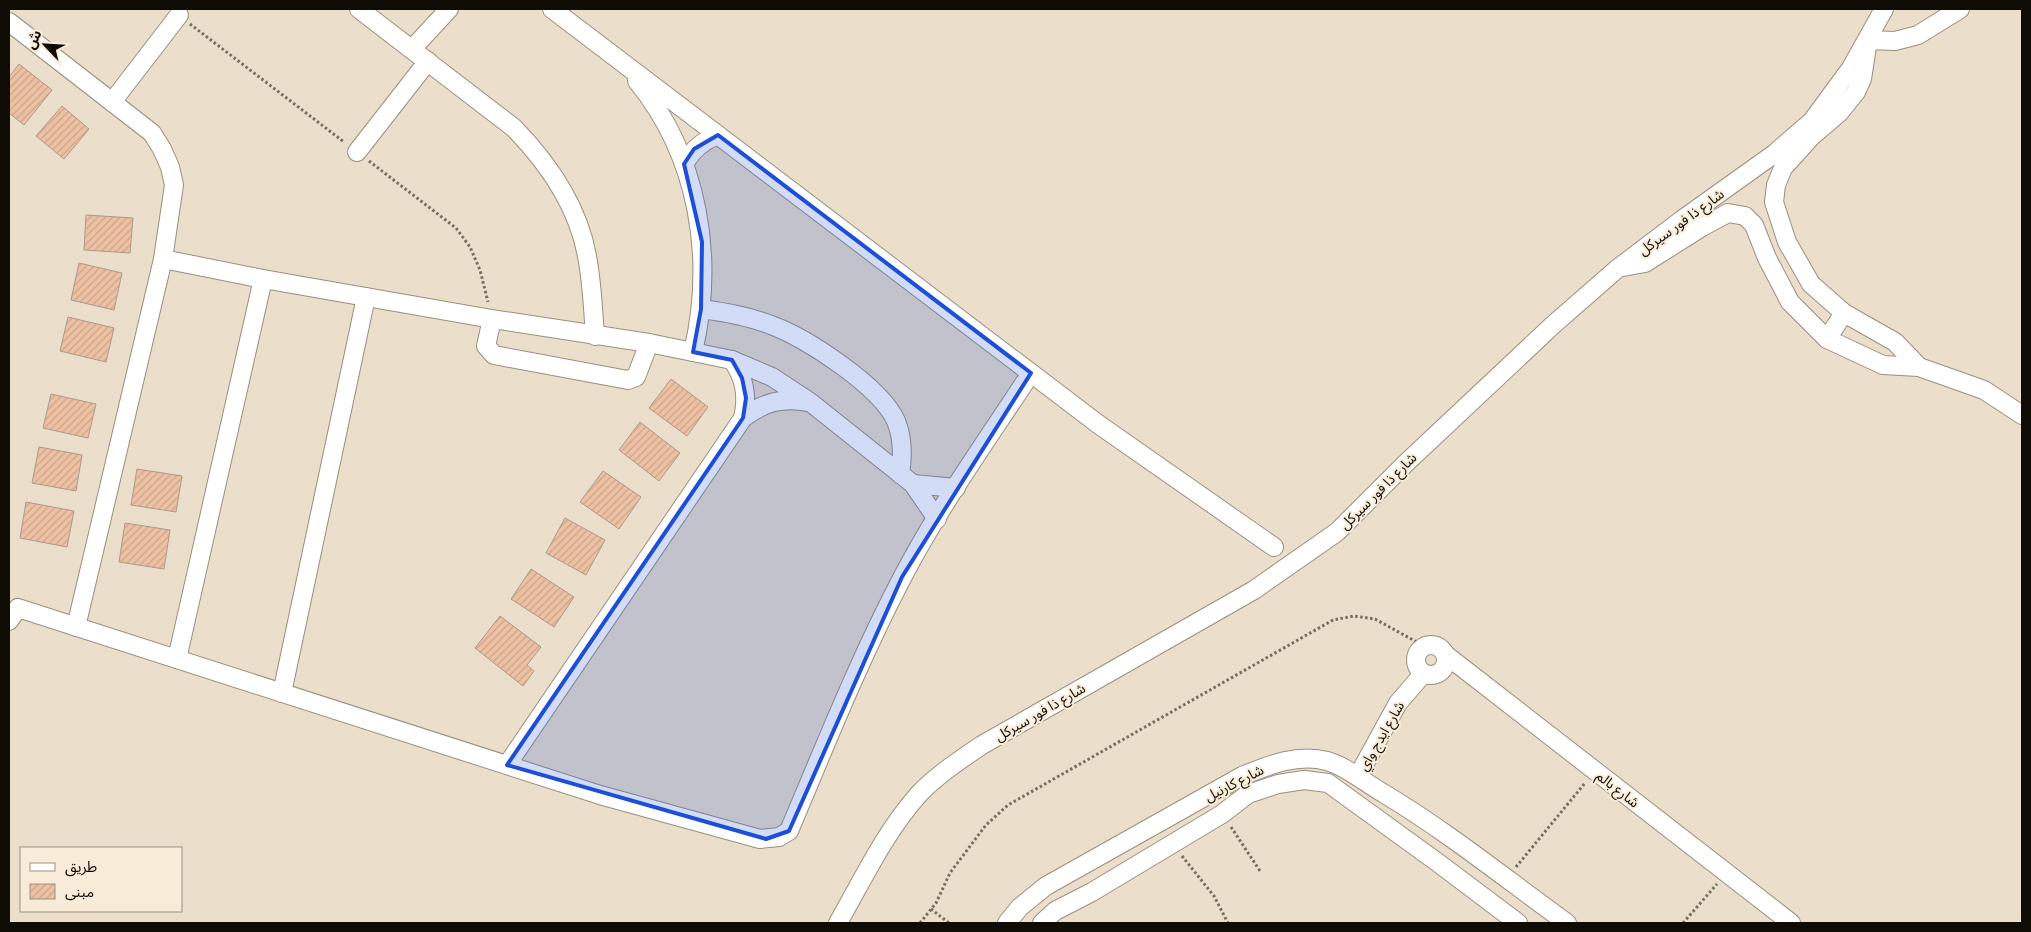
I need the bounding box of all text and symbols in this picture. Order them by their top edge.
north arrow [20,20,70,70]
text: ش [19,26,46,52]
street label: شارع ذا فور سيركل [1633,183,1729,261]
street label: شارع ذا فور سيركل [1334,447,1422,535]
street label: شارع ذا فور سيركل [990,677,1090,747]
street label: شارع ايدج واي [1352,697,1410,775]
street label: شارع كارنيل [1200,759,1268,807]
street label: شارع بالم [1592,765,1644,813]
legend [20,847,182,912]
text: طريق [65,855,97,878]
text: مبنى [65,880,94,903]

